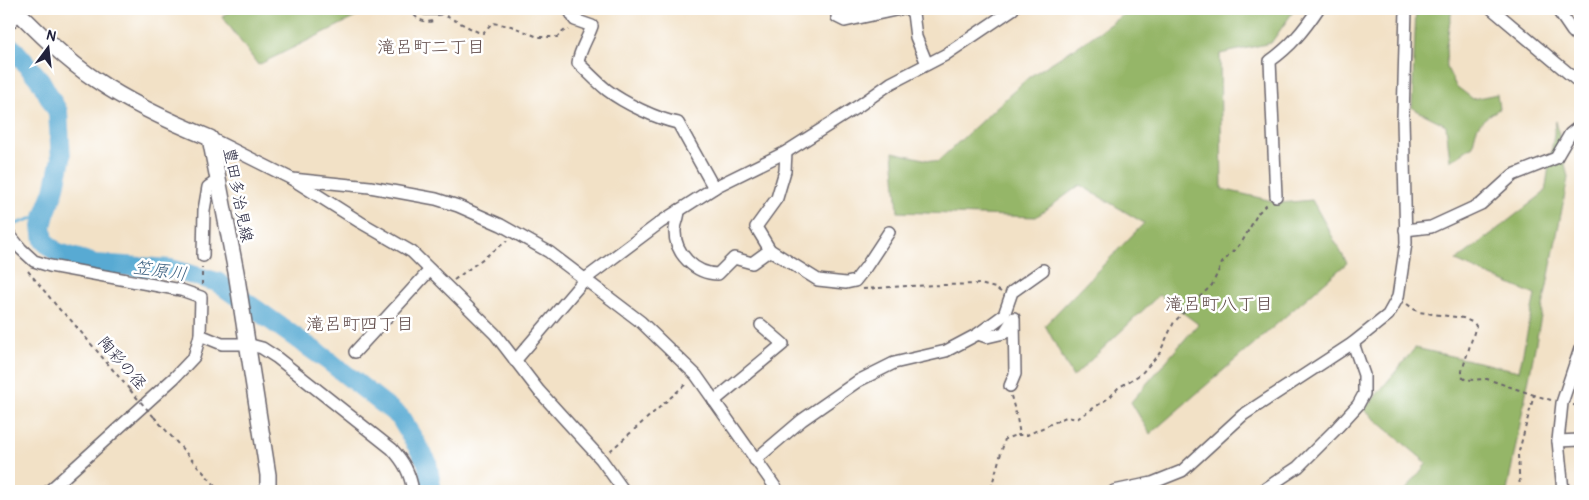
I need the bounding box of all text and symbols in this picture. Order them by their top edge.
north arrow [22,22,72,72]
text: N [44,26,58,45]
district label: 滝呂町二丁目 [377,36,485,59]
street label: 豊田多治見線 [219,146,257,244]
water label: 笠原川 [132,256,188,286]
district label: 滝呂町八丁目 [1165,293,1273,316]
district label: 滝呂町四丁目 [306,313,414,336]
street label: 陶彩の径 [93,332,151,394]

